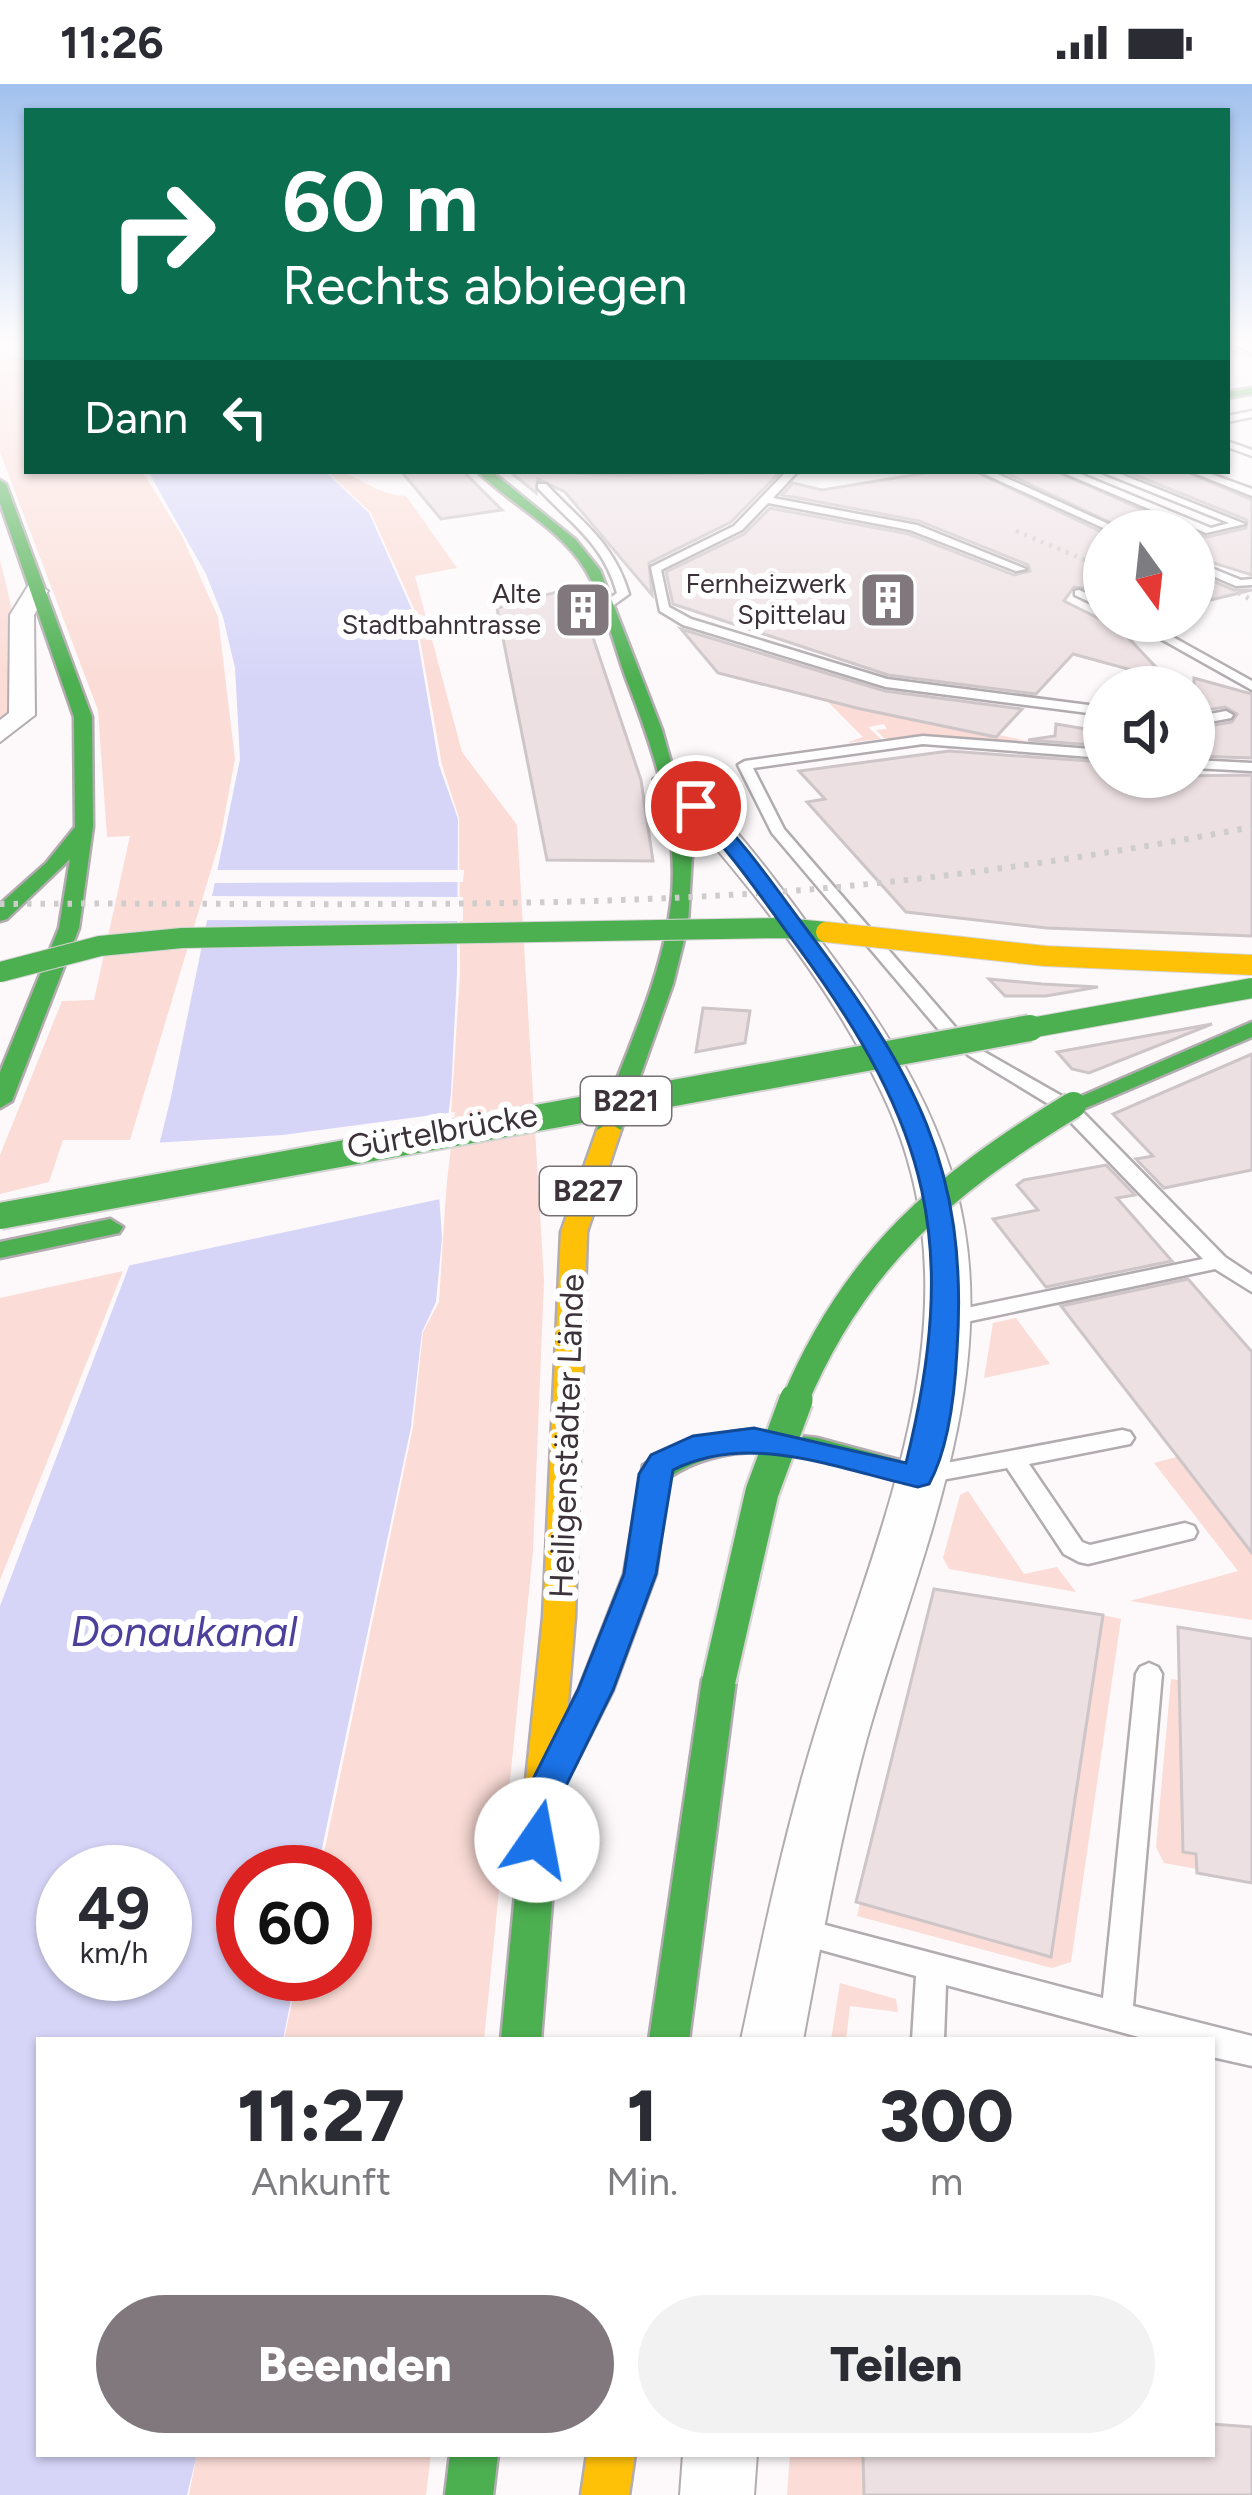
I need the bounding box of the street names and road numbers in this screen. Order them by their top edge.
road number: B221 [581,1077,671,1125]
street label: Gürtelbrücke [344,1095,540,1166]
road number: B227 [540,1167,636,1215]
street label: Heiligenstädter Lände [541,1273,592,1599]

